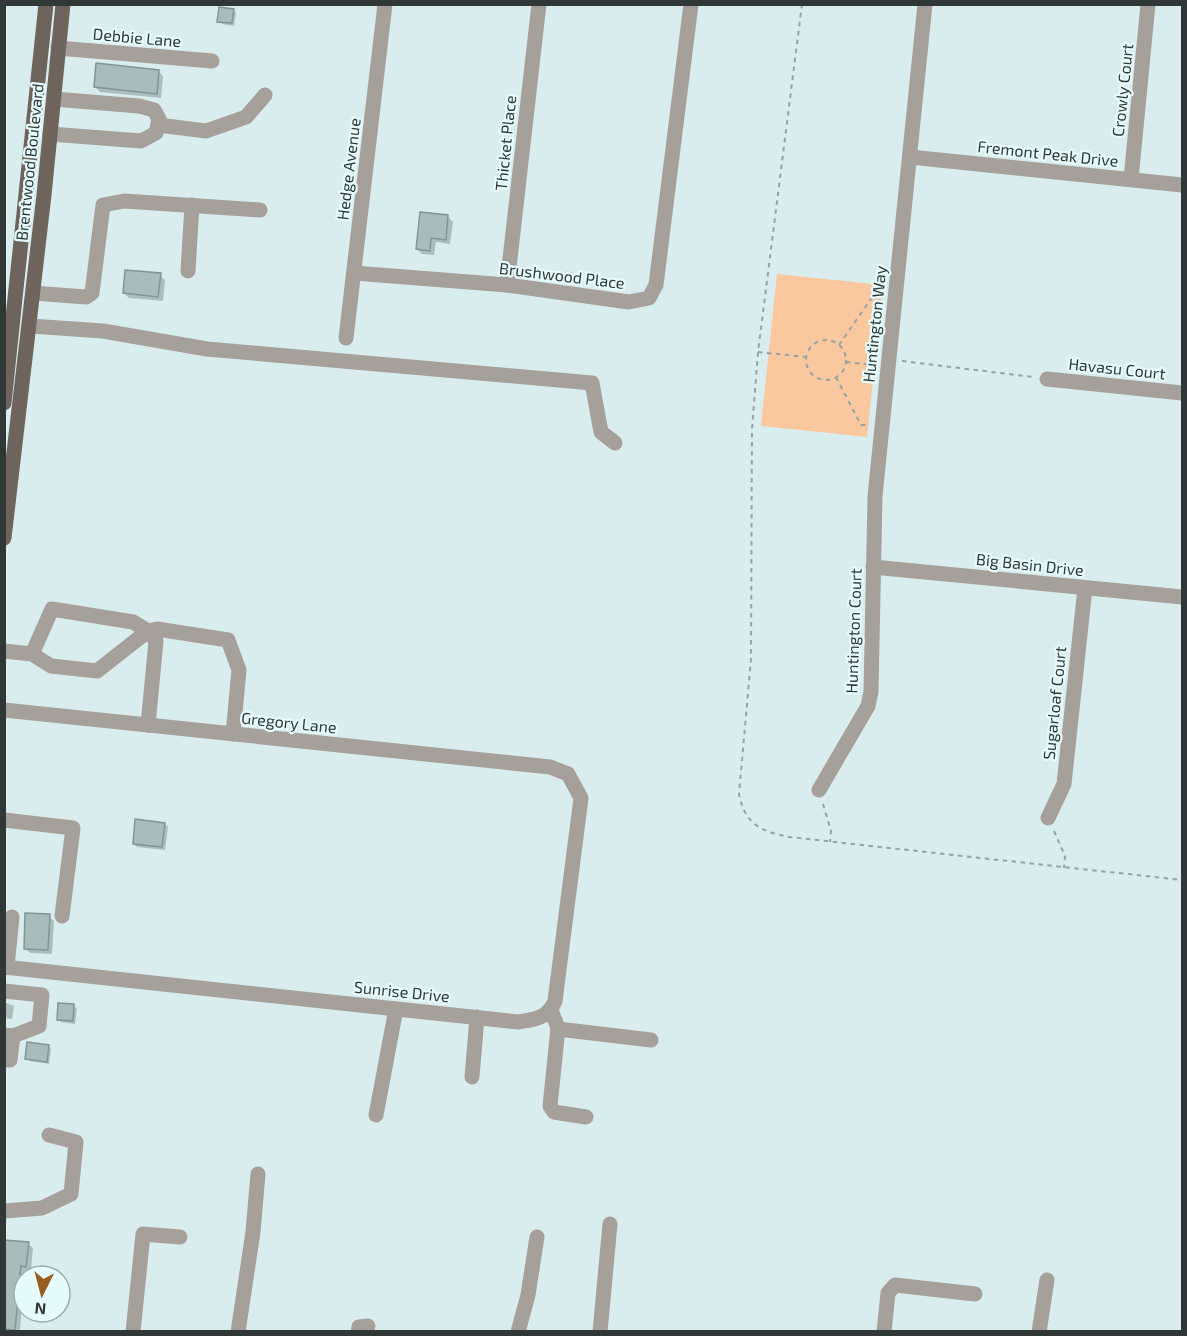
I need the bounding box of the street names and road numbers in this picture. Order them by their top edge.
street label: Debbie Lane [92,24,182,50]
street label: Crowly Court [1108,43,1136,137]
street label: Brentwood Boulevard [11,82,47,242]
street label: Thicket Place [491,94,519,192]
street label: Hedge Avenue [332,117,364,221]
street label: Fremont Peak Drive [977,136,1119,170]
street label: Brushwood Place [498,258,626,292]
street label: Huntington Way [858,264,890,383]
street label: Havasu Court [1068,353,1166,383]
street label: Big Basin Drive [975,549,1085,579]
street label: Huntington Court [841,568,865,694]
street label: Sugarloaf Court [1039,645,1069,761]
street label: Gregory Lane [240,708,338,736]
street label: Sunrise Drive [353,977,451,1005]

